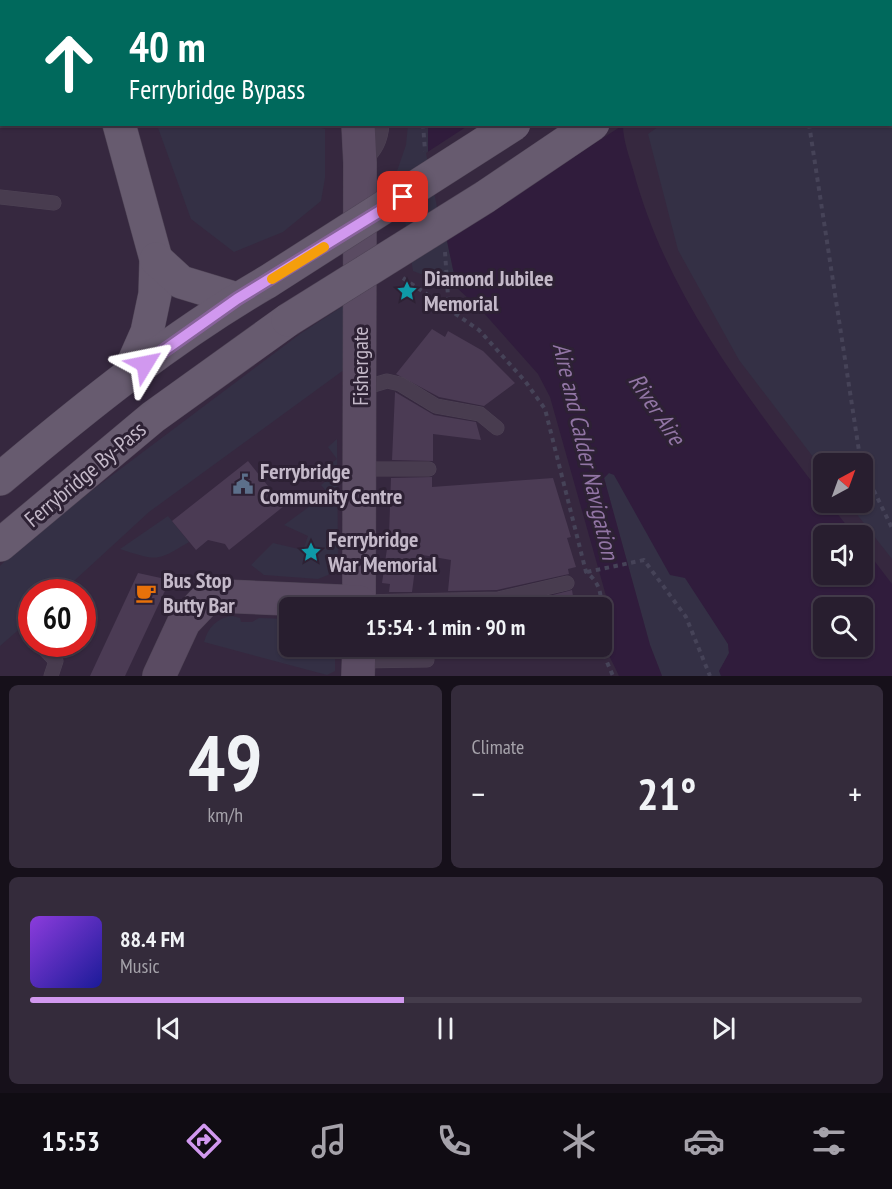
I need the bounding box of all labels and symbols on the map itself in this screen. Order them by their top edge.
pin [377,171,428,222]
place label: Diamond Jubilee Memorial [424,264,553,317]
place icon: Diamond Jubilee Memorial [395,279,419,303]
street label: Fishergate [346,326,374,406]
position arrow [113,332,177,396]
water label: Aire and Calder Navigation [546,340,626,564]
water label: River Aire [622,367,693,453]
street label: Ferrybridge By-Pass [19,415,151,533]
north arrow [813,453,873,513]
place label: Ferrybridge Community Centre [260,457,402,510]
public building icon: Ferrybridge Community Centre [231,472,255,496]
place label: Ferrybridge War Memorial [327,525,438,578]
place icon: Ferrybridge War Memorial [299,540,323,564]
place label: Bus Stop Butty Bar [163,566,235,619]
speed limit sign: 60 [18,579,96,657]
cafe icon: Bus Stop Butty Bar [134,581,158,605]

